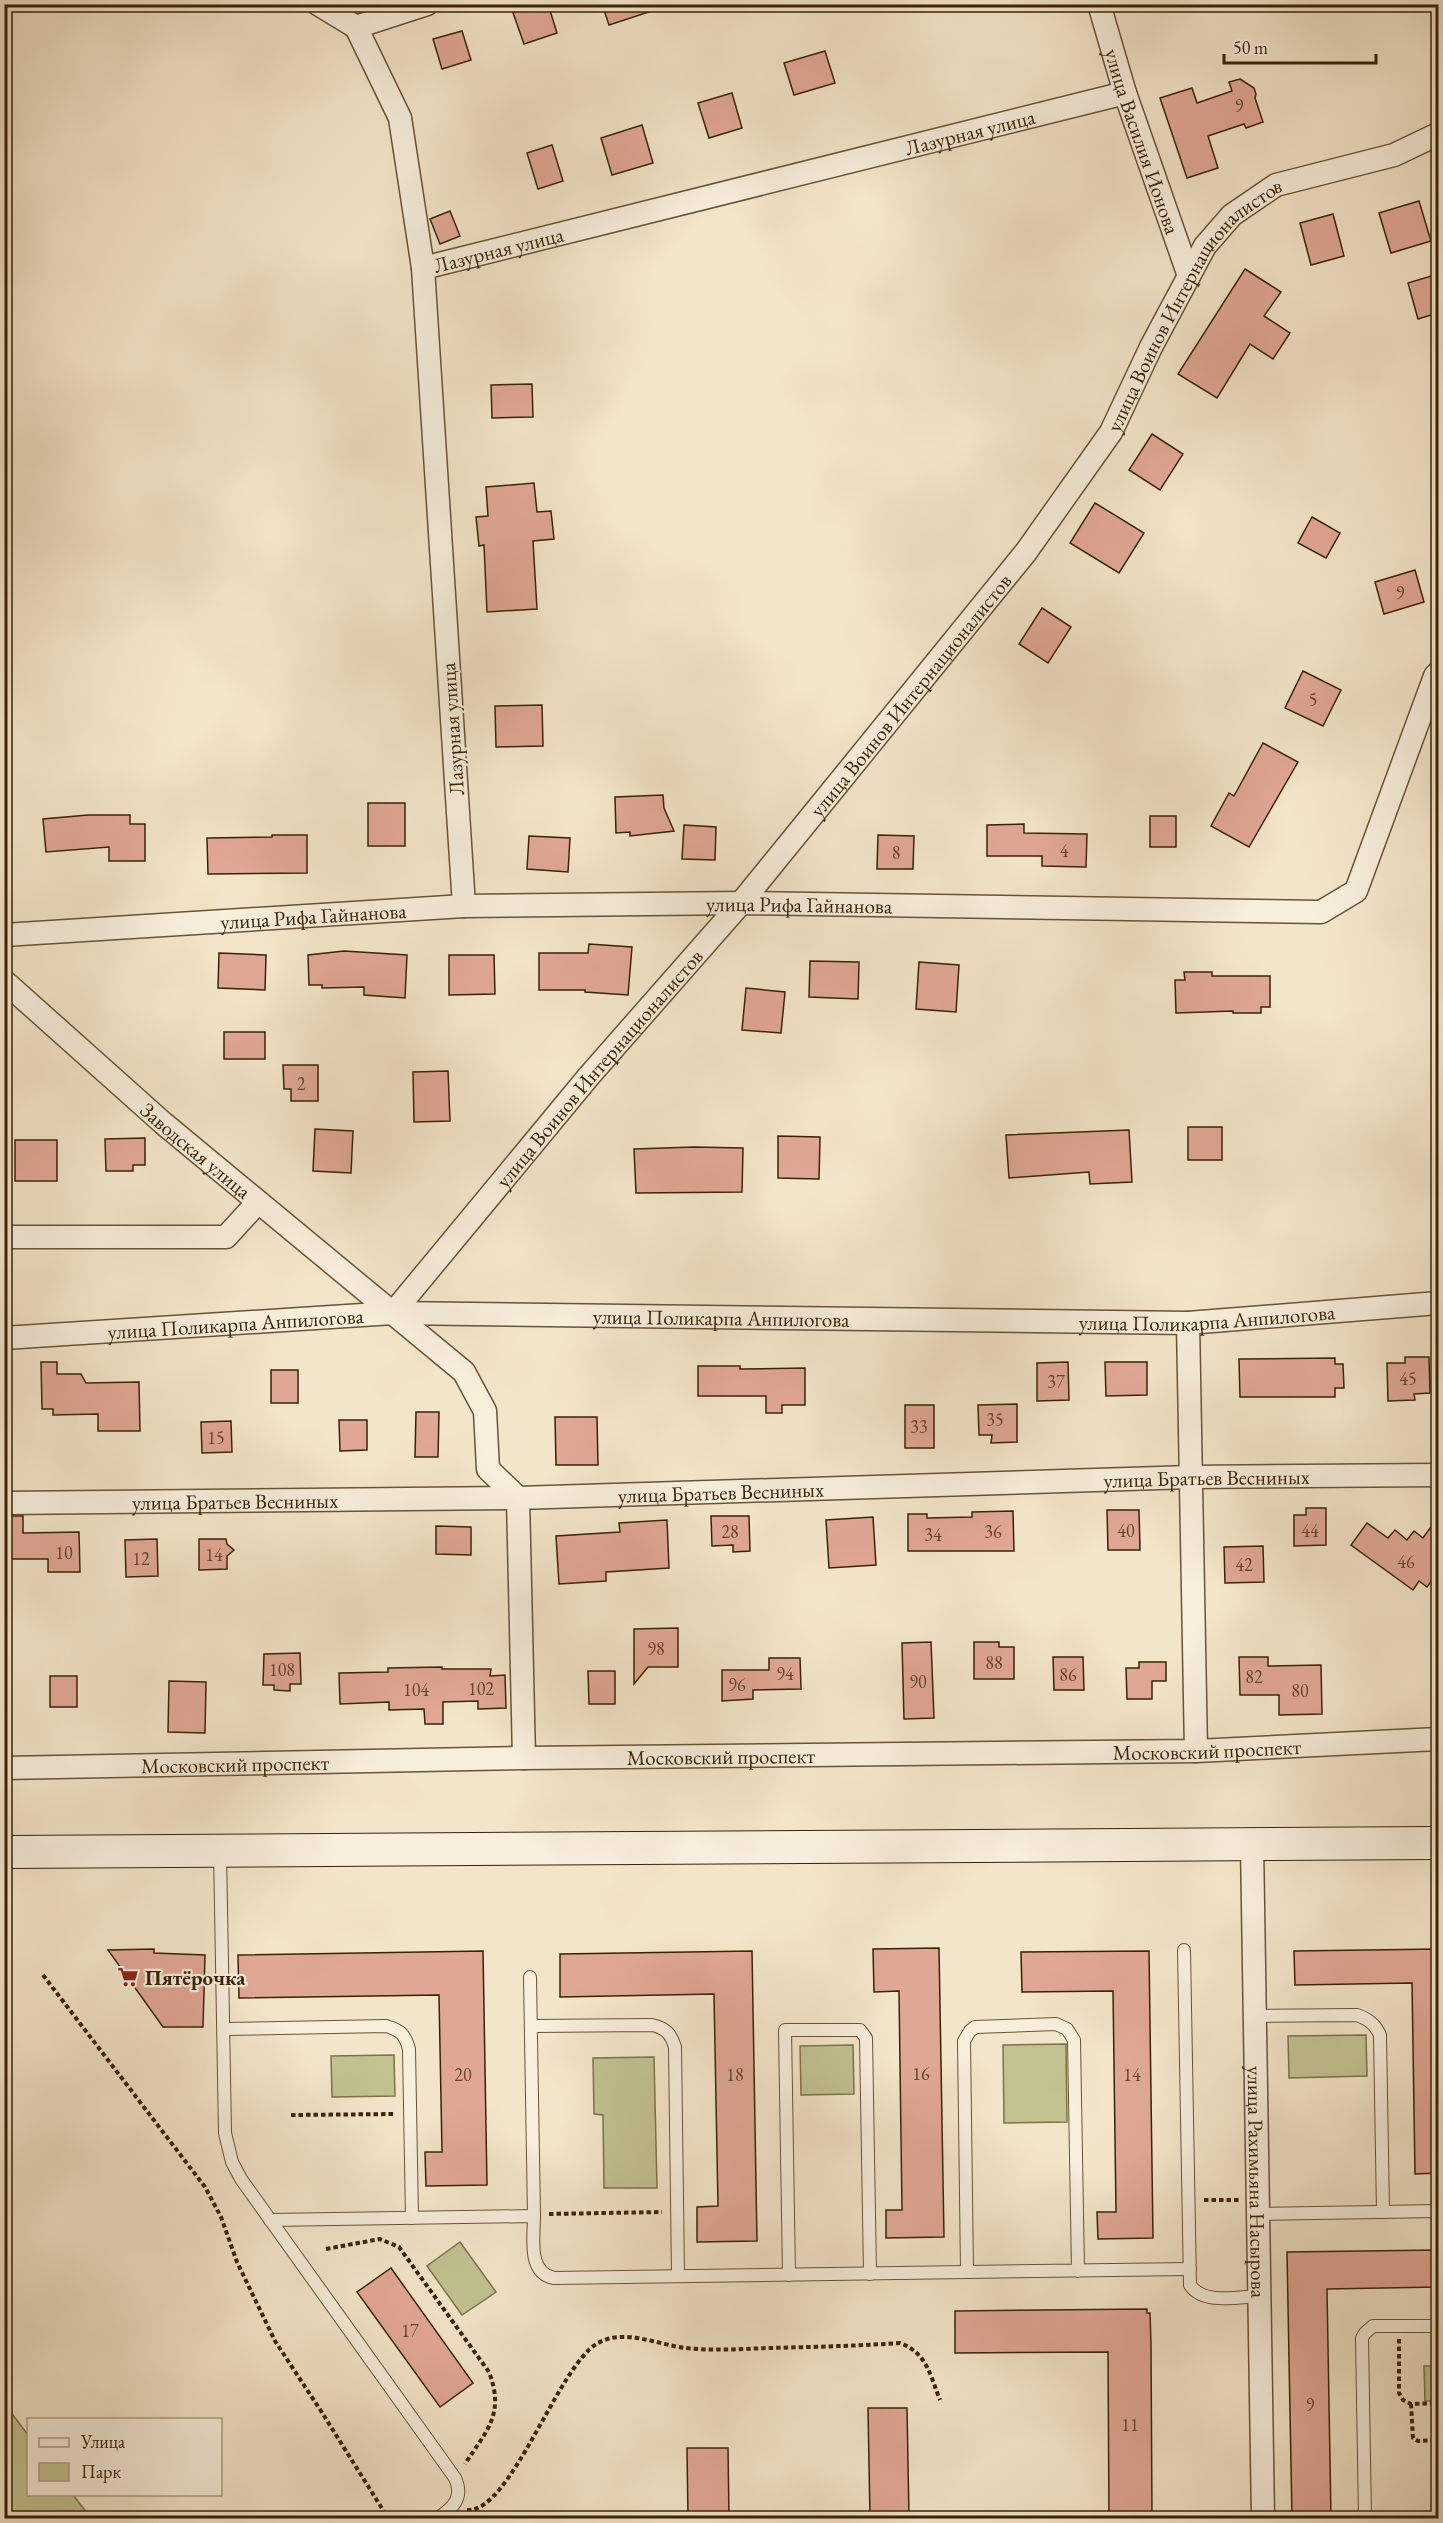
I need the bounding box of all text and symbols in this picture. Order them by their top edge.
scale bar [1224,27,1376,65]
text: 50 m [1233,36,1268,59]
street label: улица Василия Ионова [1099,45,1187,238]
house number: 9 [1235,94,1244,117]
street label: Лазурная улица [902,102,1038,161]
street label: улица Воинов Интернационалистов [1100,171,1284,436]
street label: Лазурная улица [431,220,567,278]
street label: улица Воинов Интернационалистов [803,568,1017,822]
house number: 9 [1396,581,1405,604]
street label: Лазурная улица [434,661,470,796]
house number: 5 [1309,688,1317,711]
house number: 4 [1060,839,1069,862]
house number: 8 [892,841,900,864]
street label: улица Рифа Гайнанова [706,889,893,919]
street label: улица Рифа Гайнанова [219,896,408,935]
street label: улица Воинов Интернационалистов [489,943,708,1193]
house number: 2 [297,1072,306,1095]
street label: Заводская улица [135,1096,258,1205]
street label: улица Поликарпа Анпилогова [1079,1298,1337,1337]
street label: улица Поликарпа Анпилогова [107,1301,365,1345]
street label: улица Поликарпа Анпилогова [593,1302,850,1332]
house number: 45 [1399,1367,1417,1390]
house number: 37 [1047,1370,1065,1393]
house number: 35 [986,1408,1004,1431]
house number: 33 [910,1415,928,1438]
house number: 15 [207,1426,225,1449]
street label: улица Братьев Весниных [1103,1463,1310,1493]
street label: улица Братьев Весниных [617,1475,824,1508]
street label: улица Братьев Весниных [132,1486,338,1515]
house number: 40 [1117,1519,1135,1542]
house number: 44 [1301,1519,1319,1542]
house number: 28 [721,1520,739,1543]
house number: 36 [984,1520,1002,1543]
house number: 34 [924,1523,942,1546]
house number: 10 [55,1541,73,1564]
house number: 14 [205,1543,223,1566]
house number: 12 [132,1547,150,1570]
house number: 46 [1397,1550,1415,1573]
house number: 42 [1235,1553,1253,1576]
house number: 98 [647,1637,665,1660]
house number: 88 [985,1651,1003,1674]
house number: 108 [269,1658,295,1681]
house number: 94 [776,1662,794,1685]
house number: 86 [1059,1663,1077,1686]
house number: 82 [1245,1665,1263,1688]
house number: 90 [909,1670,927,1693]
house number: 96 [728,1673,746,1696]
house number: 102 [468,1677,494,1700]
house number: 104 [403,1678,429,1701]
house number: 80 [1291,1679,1309,1702]
street label: Московский проспект [1113,1732,1302,1765]
street label: Московский проспект [627,1741,816,1770]
street label: Московский проспект [141,1748,330,1779]
place label: Пятёрочка [145,1964,246,1991]
supermarket icon: Пятёрочка [116,1965,140,1989]
house number: 16 [912,2062,930,2085]
house number: 20 [454,2063,472,2086]
house number: 18 [726,2063,744,2086]
house number: 14 [1123,2063,1141,2086]
street label: улица Рахимьяна Насырова [1242,2066,1273,2299]
house number: 17 [401,2319,419,2342]
house number: 9 [1306,2393,1315,2416]
house number: 11 [1121,2413,1139,2436]
legend [27,2418,222,2496]
text: Улица [80,2430,126,2453]
text: Парк [81,2460,121,2483]

